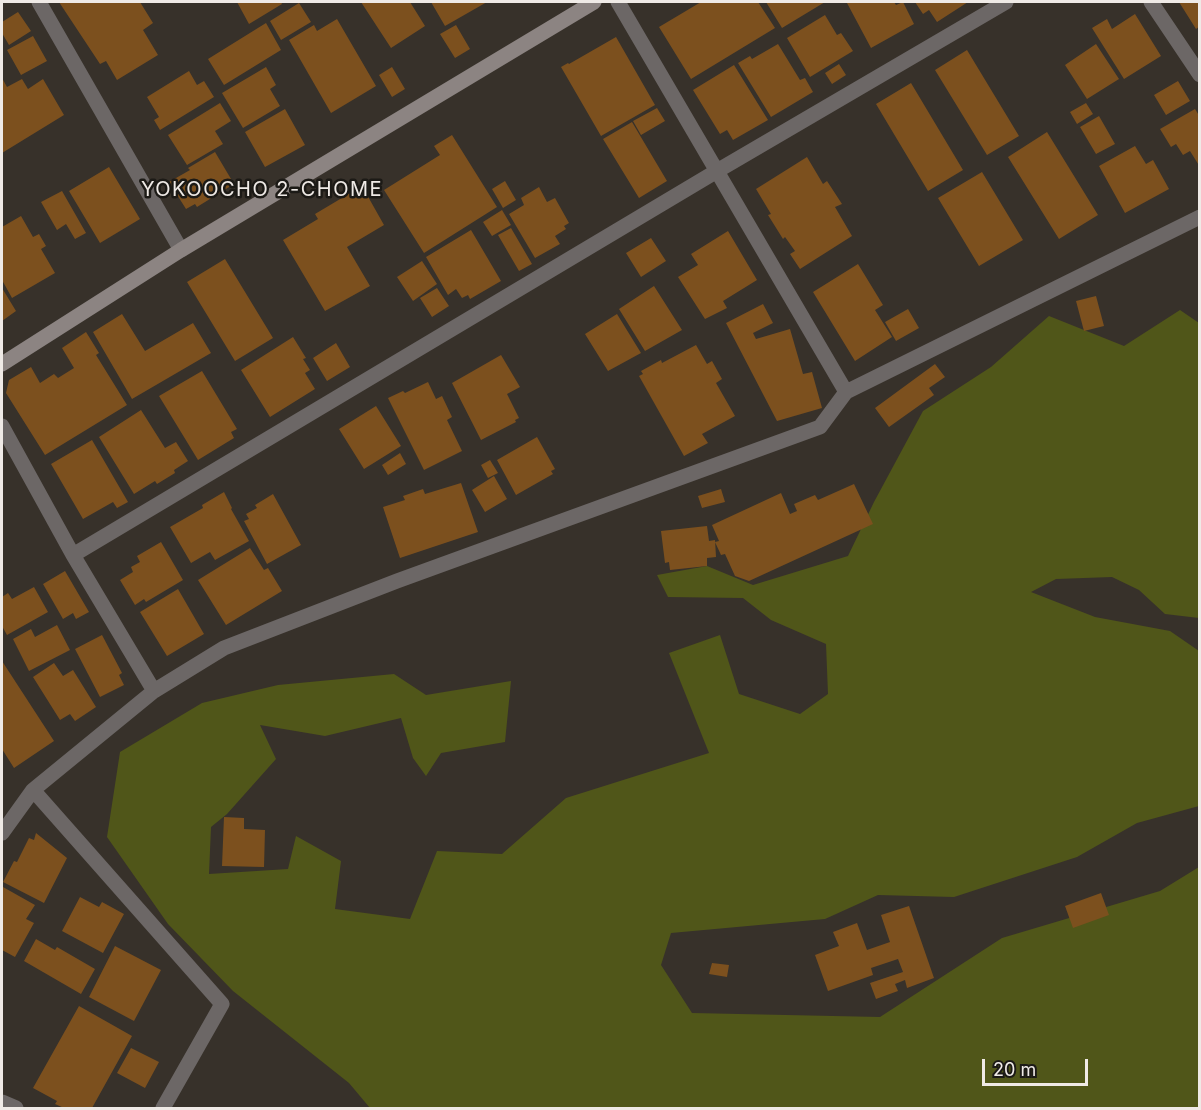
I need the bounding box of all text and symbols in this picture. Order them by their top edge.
district label: YOKOOCHO 2-CHOME [141,178,383,202]
scale bar [985,1047,1092,1085]
text: 20 m [993,1059,1036,1080]

